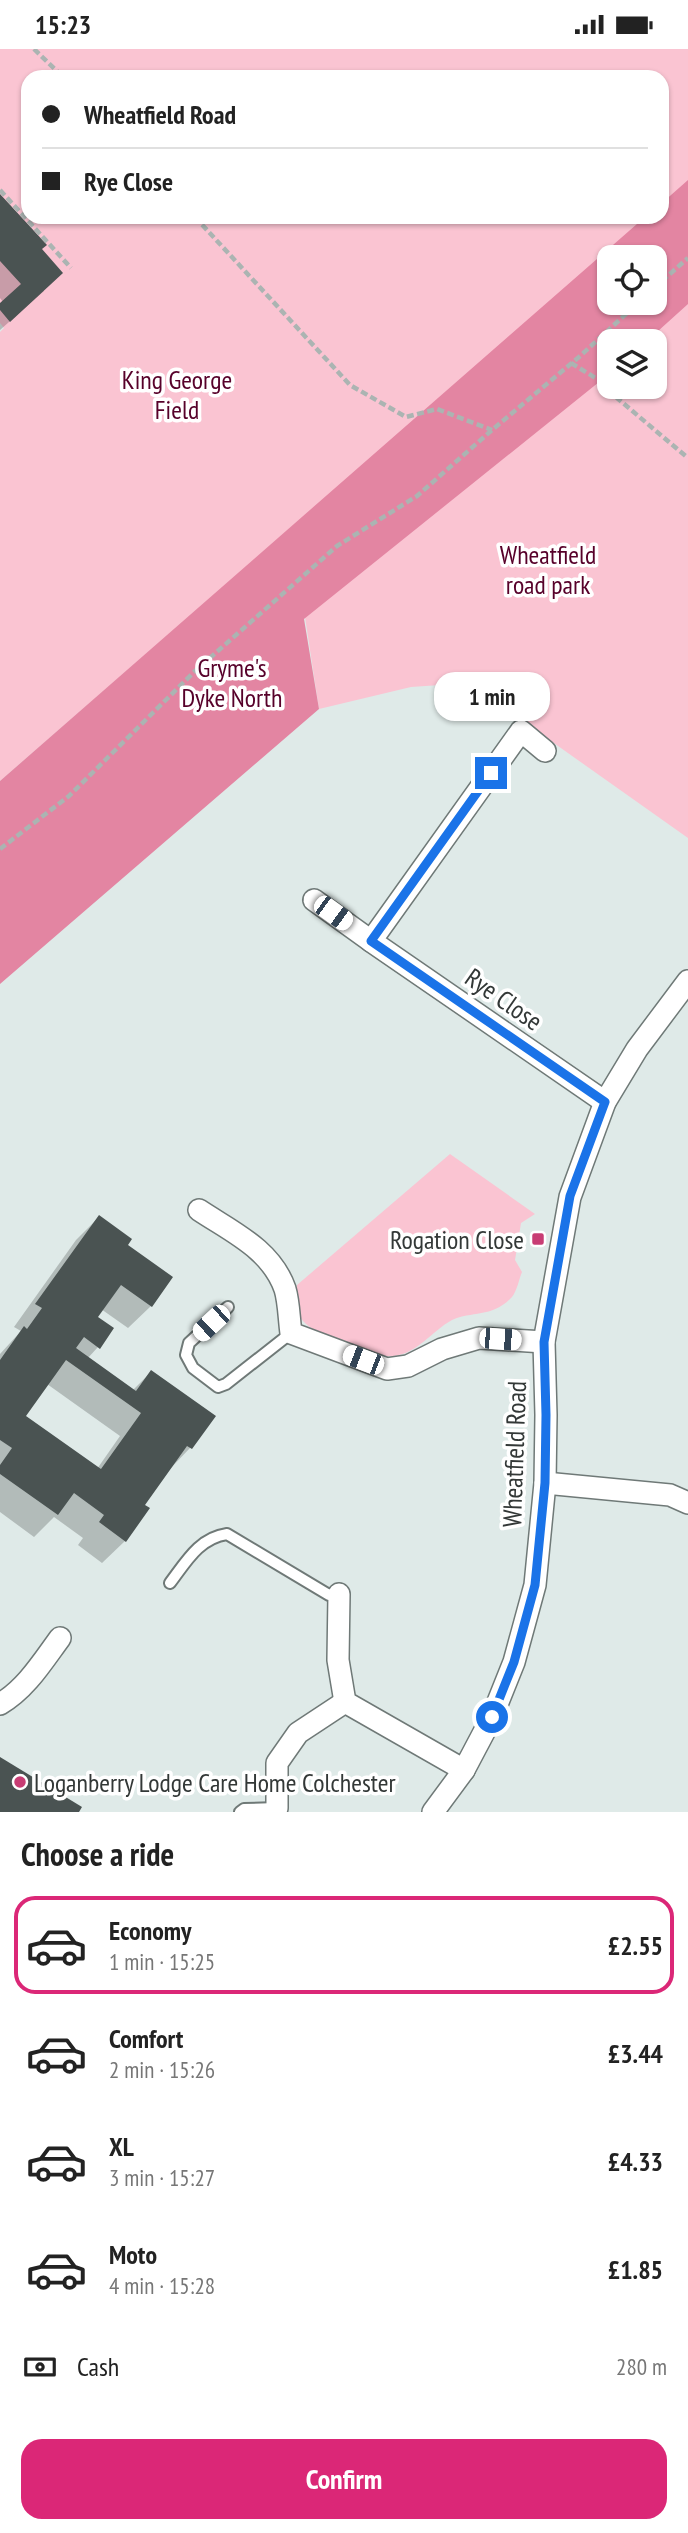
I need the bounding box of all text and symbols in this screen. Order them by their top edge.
text: 15:23 [35,8,91,41]
text: Wheatfield Road [84,98,236,131]
text: Rye Close [84,165,173,198]
map controls [597,245,667,399]
button: locate [597,245,667,315]
button: layers [597,329,667,399]
park label: King George Field [122,363,232,426]
park label: Wheatfield road park [500,538,596,601]
park label: Gryme's Dyke North [182,651,282,714]
callout: 1 min [433,671,549,721]
text: 1 min [469,682,515,711]
route end [475,757,507,789]
car [310,892,357,934]
street label: Rye Close [459,961,549,1037]
place label: Rogation Close [390,1223,524,1256]
marker: Rogation Close [530,1231,546,1247]
car [189,1301,234,1345]
car [479,1327,522,1351]
car [340,1343,387,1377]
street label: Wheatfield Road [495,1380,533,1528]
route start [476,1701,508,1733]
place label: Loganberry Lodge Care Home Colchester [34,1766,396,1799]
marker: Loganberry Lodge Care Home Colchester [12,1774,28,1790]
text: Choose a ride [21,1833,174,1875]
icon: car [25,1914,88,1977]
text: Economy [109,1914,191,1947]
text: £2.55 [608,1929,663,1962]
text: 1 min · 15:25 [109,1947,215,1976]
icon: car [25,2022,88,2085]
text: Comfort [109,2022,183,2055]
text: £3.44 [608,2037,663,2070]
text: 2 min · 15:26 [109,2055,215,2084]
icon: car [25,2130,88,2193]
text: XL [109,2130,134,2163]
text: £4.33 [608,2145,663,2178]
text: 3 min · 15:27 [109,2163,215,2192]
icon: car [25,2238,88,2301]
text: Moto [109,2238,157,2271]
text: £1.85 [608,2253,663,2286]
text: 4 min · 15:28 [109,2271,215,2300]
icon: cash [21,2348,59,2386]
text: Cash [77,2350,119,2383]
text: 280 m [616,2352,667,2381]
button: Confirm [21,2439,667,2519]

